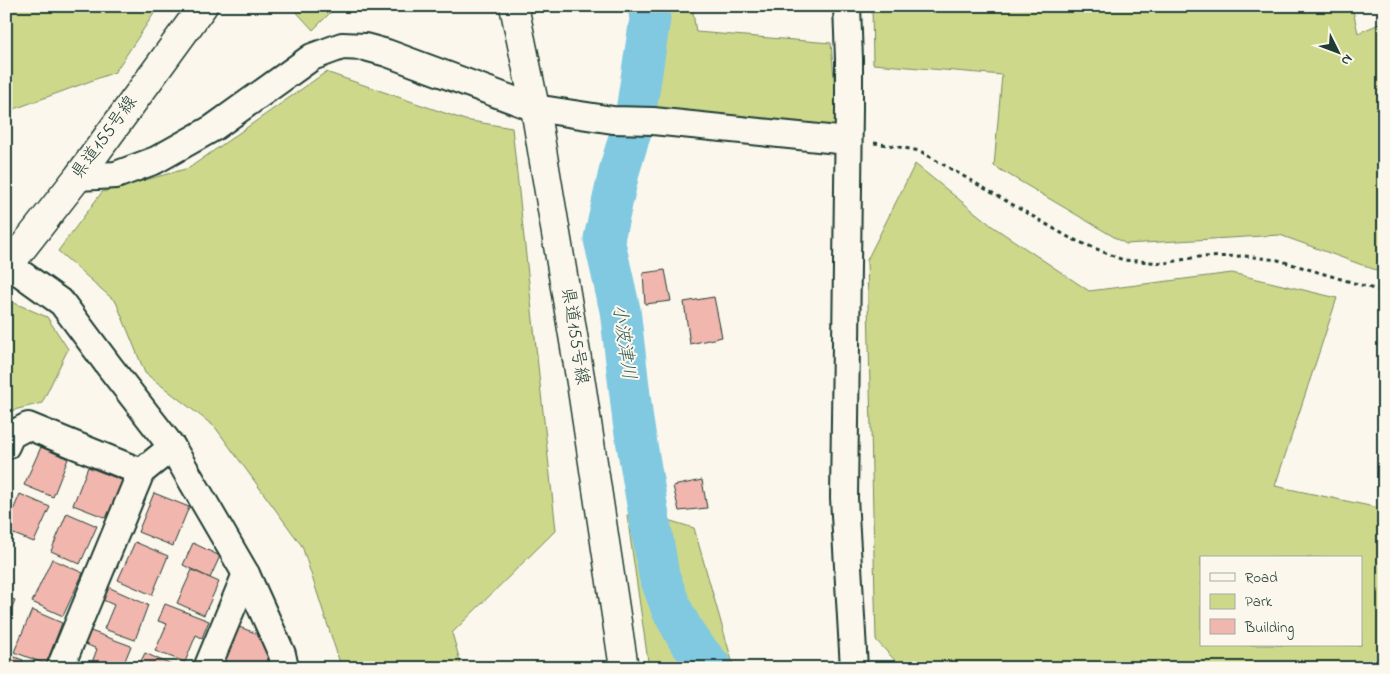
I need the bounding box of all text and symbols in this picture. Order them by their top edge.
north arrow [1312,28,1362,78]
text: N [1336,49,1358,70]
street label: 県道155号線 [66,91,144,185]
street label: 県道155号線 [553,285,595,387]
water label: 小波津川 [604,302,642,382]
legend [1200,556,1362,646]
text: Road [1245,567,1278,589]
text: Park [1245,591,1273,613]
text: Building [1244,617,1294,640]

